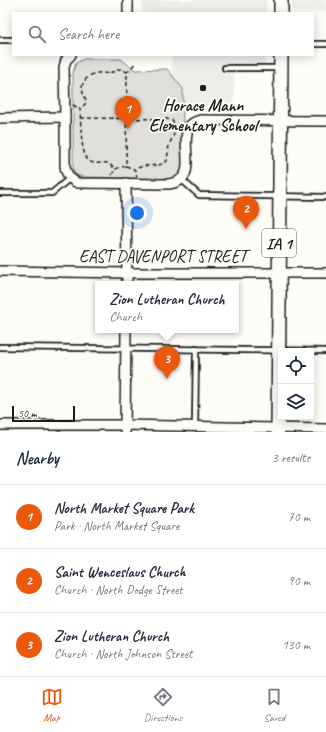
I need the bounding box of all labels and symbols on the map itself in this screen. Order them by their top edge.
marker: Horace Mann Elementary School [198,83,208,93]
place label: Horace Mann Elementary School [149,95,260,136]
pin: 1 [115,96,141,129]
pin: 2 [233,196,259,229]
your location [127,203,147,223]
road number: IA 1 [262,229,296,257]
street label: EAST DAVENPORT STREET [79,246,251,267]
pin: 3 [154,346,180,379]
scale bar [12,404,75,423]

